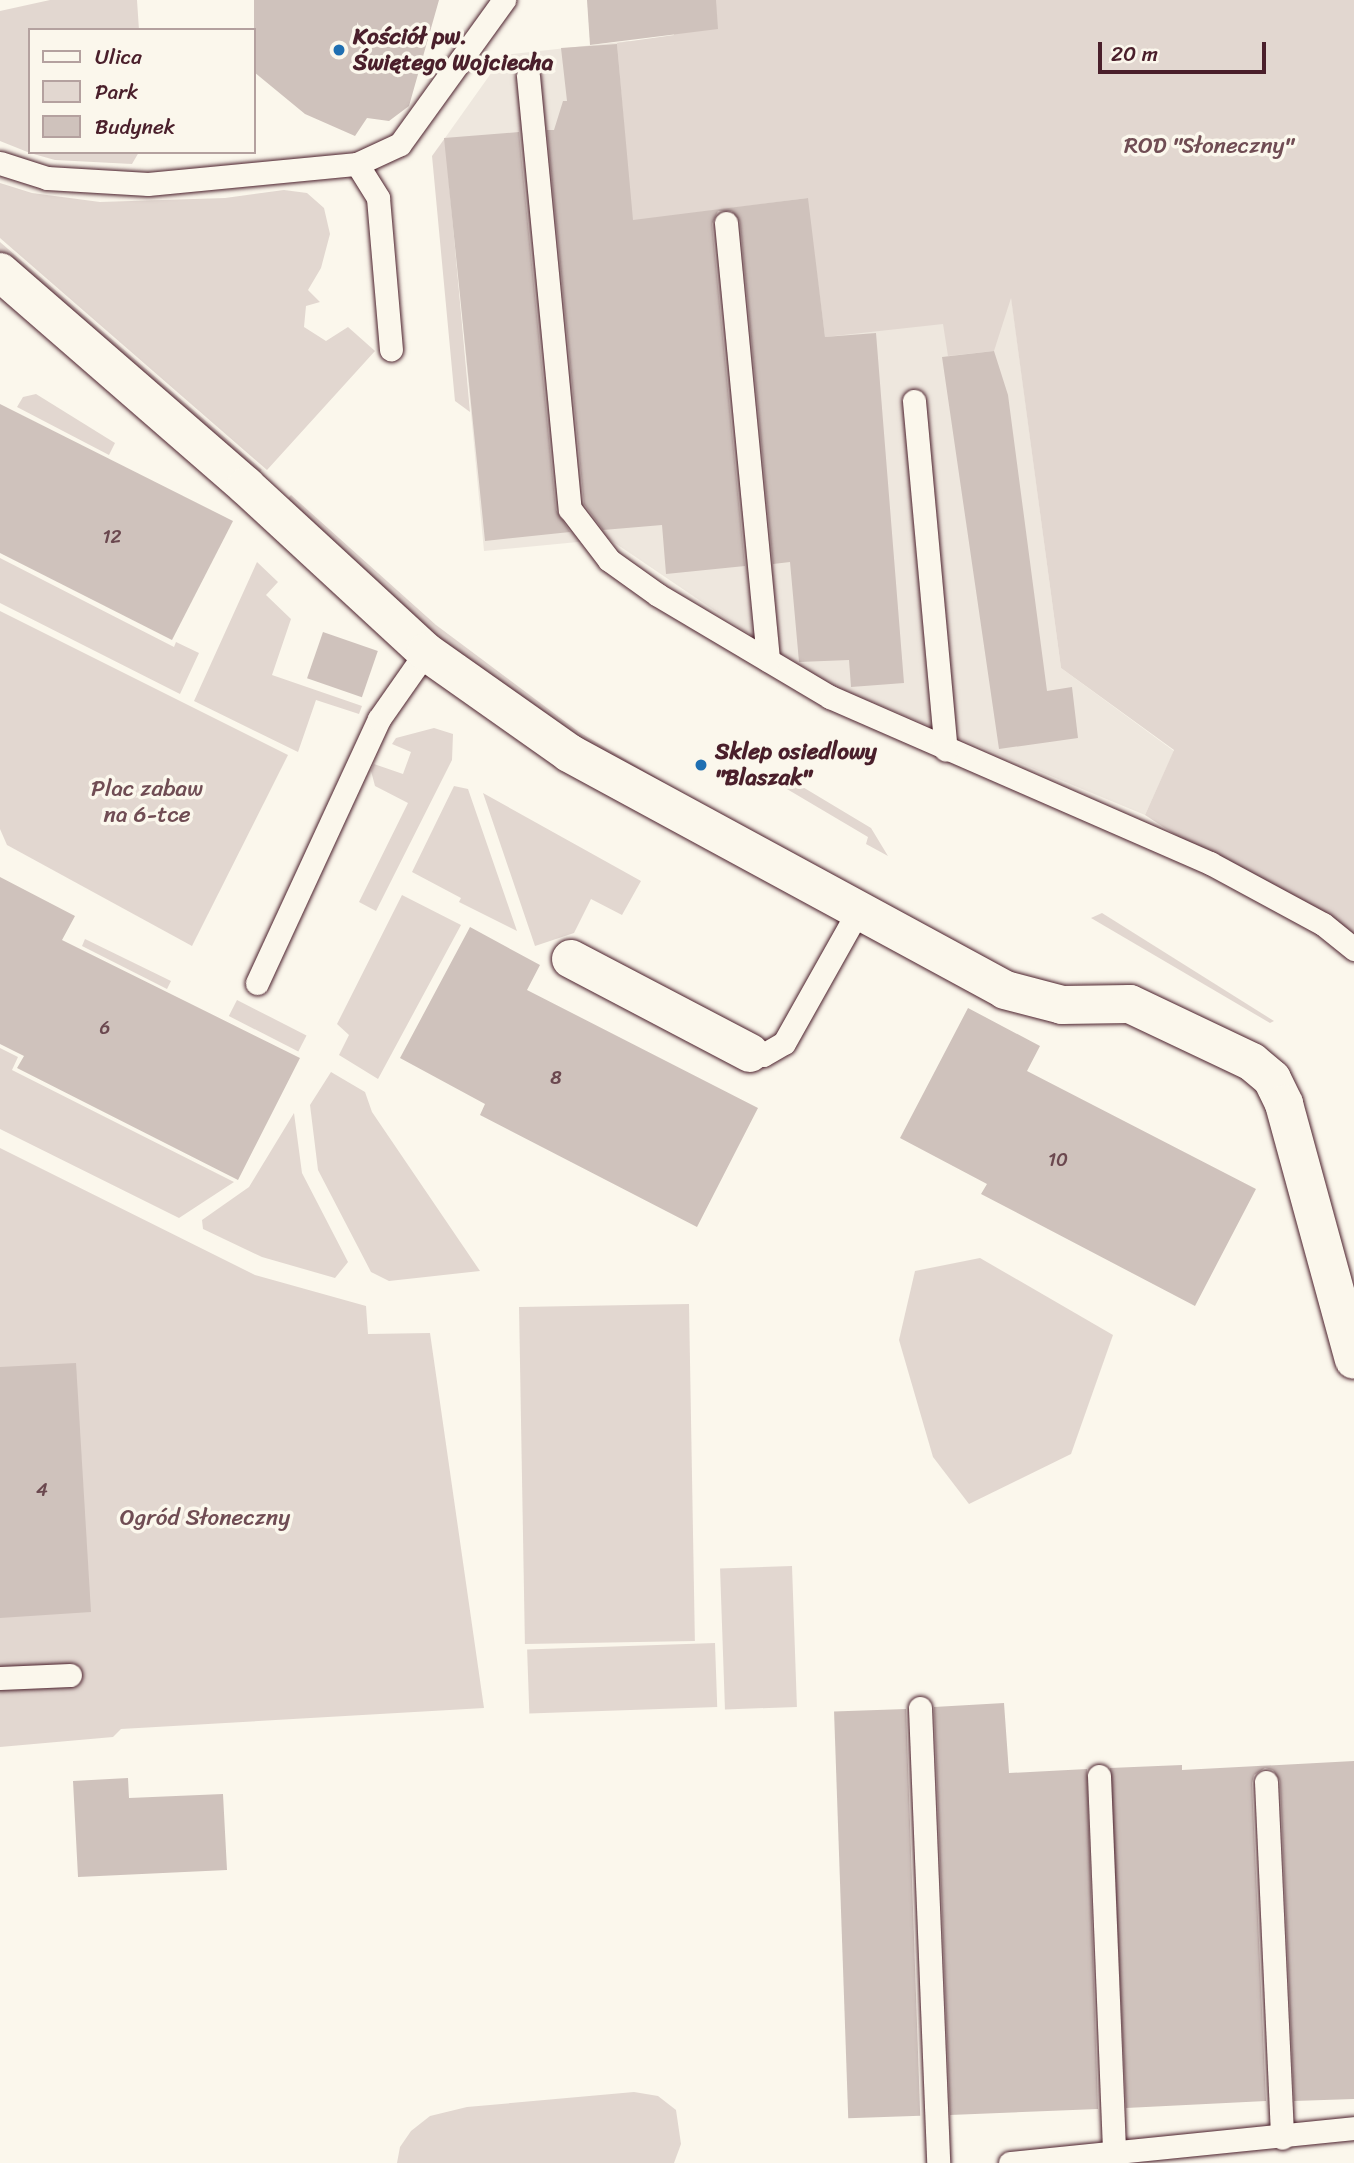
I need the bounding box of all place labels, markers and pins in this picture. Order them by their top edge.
place label: Kościół pw. Świętego Wojciecha [353,23,553,77]
marker: Kościół pw. Świętego Wojciecha [331,42,347,58]
place label: Sklep osiedlowy "Blaszak" [715,738,876,792]
marker: Sklep osiedlowy "Blaszak" [693,757,709,773]

